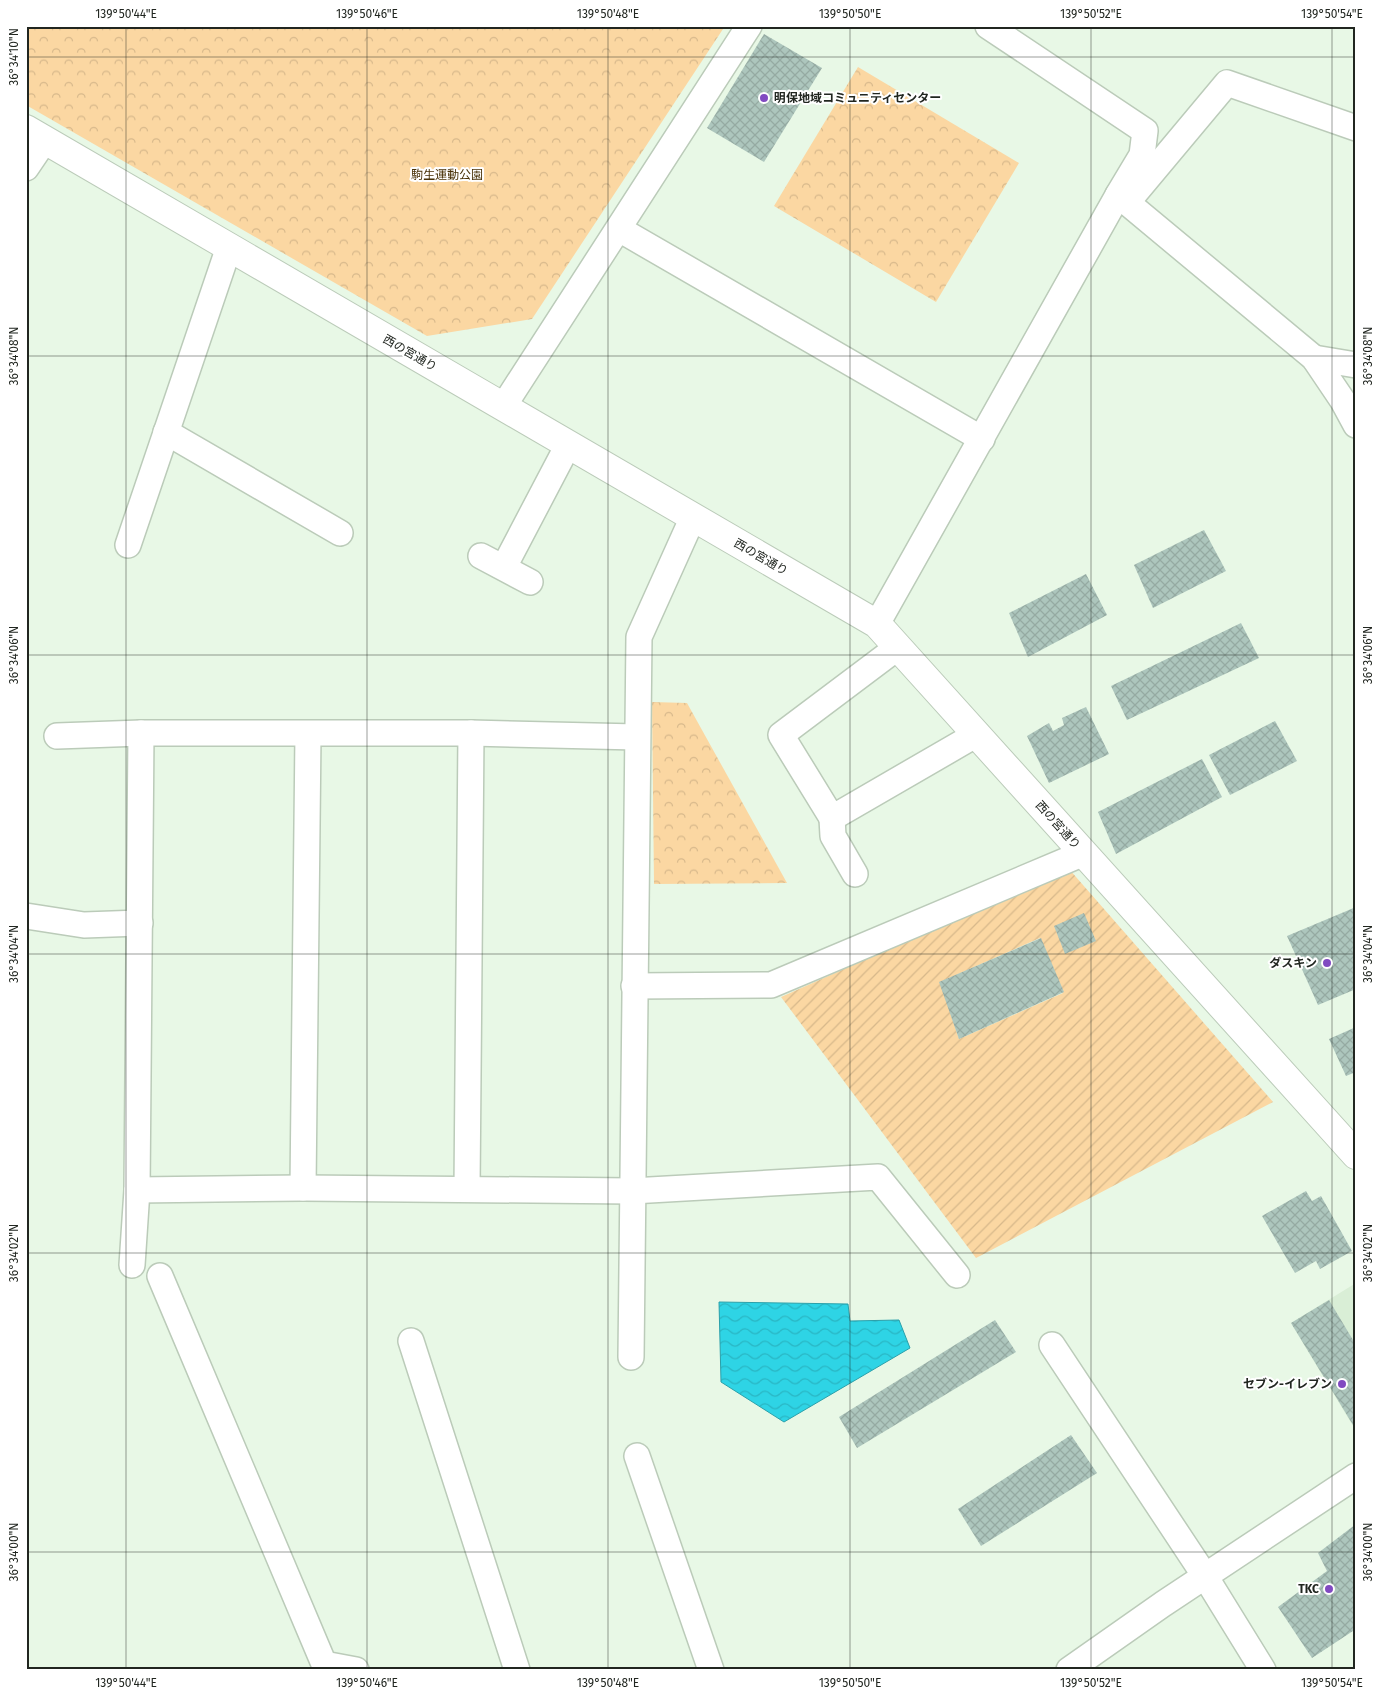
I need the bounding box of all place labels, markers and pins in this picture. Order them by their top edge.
place label: 明保地域コミュニティセンター [774,91,941,105]
marker: 明保地域コミュニティセンター [758,92,770,104]
place label: ダスキン [1269,956,1317,970]
marker: ダスキン [1321,957,1333,969]
place label: セブン-イレブン [1243,1377,1332,1391]
marker: セブン-イレブン [1336,1378,1348,1390]
place label: TKC [1298,1582,1319,1596]
marker: TKC [1323,1583,1335,1595]

